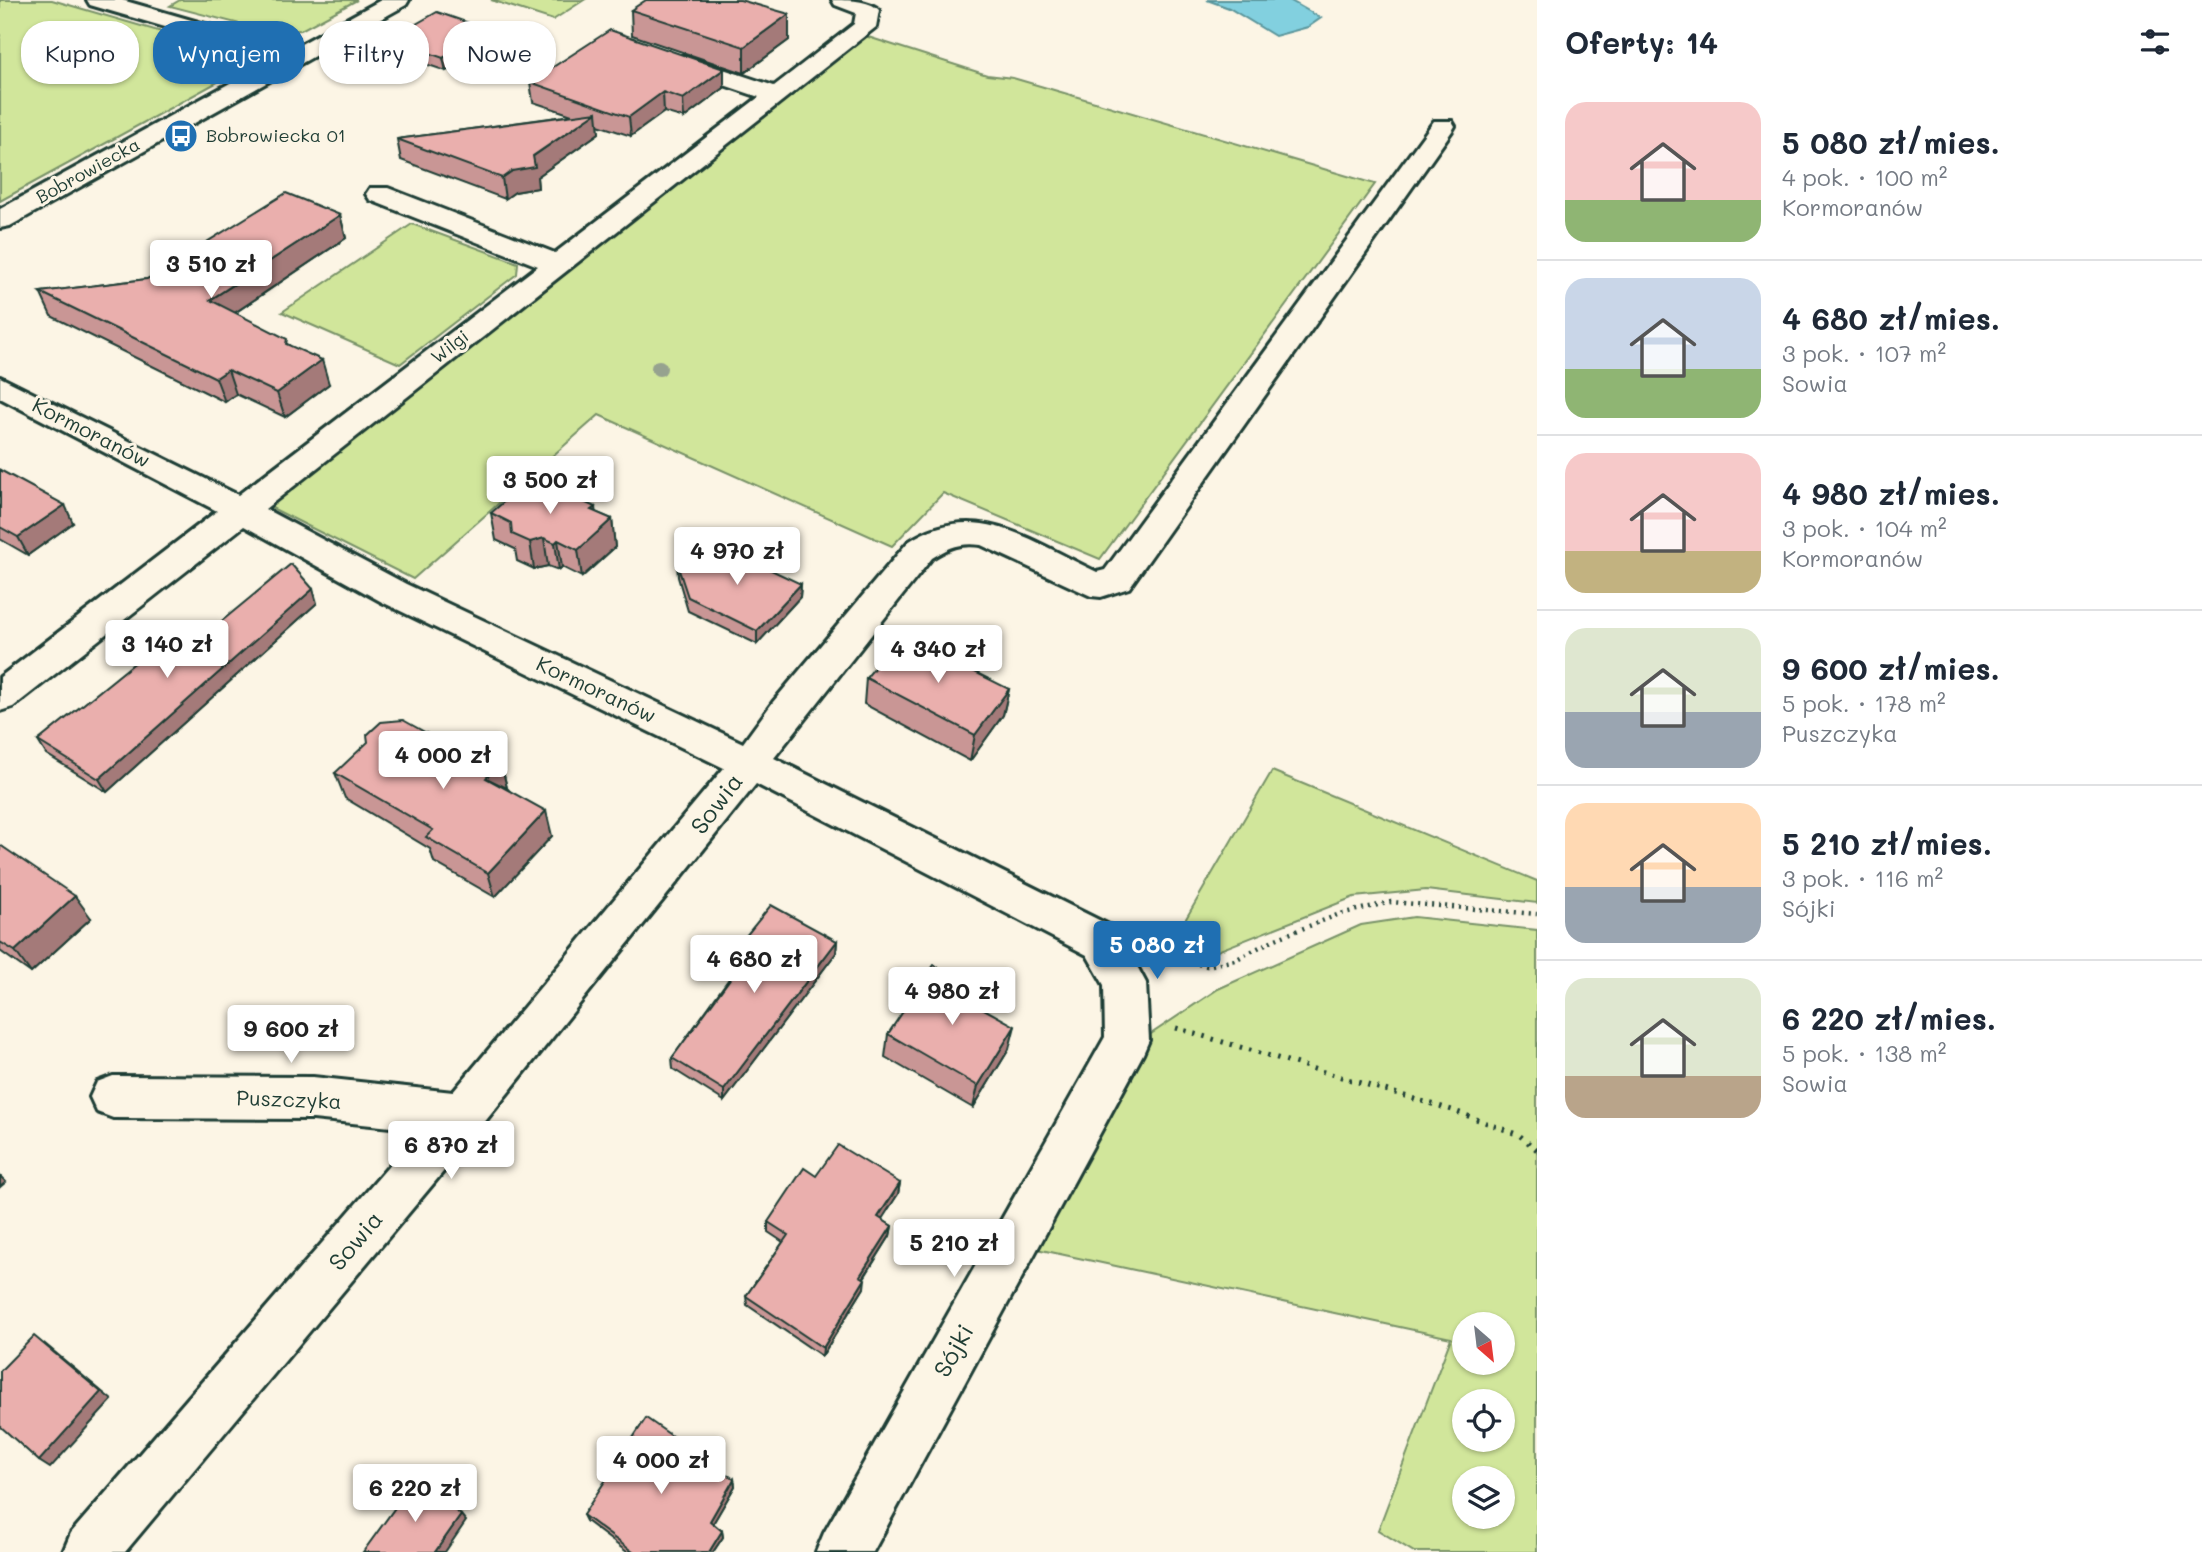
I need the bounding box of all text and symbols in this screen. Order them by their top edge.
chip: Kupno [21,21,139,84]
chip: Wynajem [153,21,305,84]
chip: Filtry [319,21,429,84]
chip: Nowe [443,21,556,84]
text: Oferty: 14 [1565,22,1718,62]
icon: filters [2136,23,2174,61]
bus stop icon: Bobrowiecka 01 [162,117,200,155]
text: 5 080 zł/mies. [1782,122,2000,162]
place label: Bobrowiecka 01 [206,123,346,147]
icon: home [1621,130,1705,214]
street label: Bobrowiecka [31,132,144,209]
text: 4 pok. · 100 m² [1782,162,1948,192]
text: Kormoranów [1782,192,1923,222]
pin: 3 510 zł [139,240,283,300]
text: 3 510 zł [166,248,256,278]
text: 4 680 zł/mies. [1782,298,2000,338]
icon: home [1621,306,1705,390]
street label: Wilgi [426,324,473,369]
text: 3 pok. · 107 m² [1782,338,1946,368]
text: Sowia [1782,368,1848,398]
street label: Kormoranów [28,390,155,473]
pin: 3 500 zł [478,456,622,516]
text: 3 500 zł [503,464,597,494]
text: 4 980 zł/mies. [1782,473,2000,513]
icon: home [1621,481,1705,565]
text: 3 pok. · 104 m² [1782,513,1947,543]
pin: 4 970 zł [665,528,809,587]
text: 4 970 zł [690,535,784,565]
text: Kormoranów [1782,543,1923,573]
pin: 3 140 zł [95,620,239,680]
pin: 4 340 zł [866,626,1010,685]
text: 3 140 zł [121,628,213,658]
text: 4 340 zł [890,633,986,663]
text: 9 600 zł/mies. [1782,648,2000,688]
street label: Kormoranów [532,649,661,728]
icon: home [1621,656,1705,740]
text: 5 pok. · 178 m² [1782,688,1946,718]
text: Puszczyka [1782,718,1897,748]
pin: 4 000 zł [371,732,515,791]
text: 4 000 zł [395,739,491,769]
street label: Sowia [683,766,749,840]
text: 5 210 zł/mies. [1782,823,1992,863]
icon: home [1621,831,1705,915]
text: 3 pok. · 116 m² [1782,863,1943,893]
text: Sójki [1782,893,1836,923]
pin: 5 080 zł [1085,922,1229,981]
text: 5 080 zł [1109,929,1205,959]
pin: 4 680 zł [682,936,826,995]
text: 4 680 zł [706,943,802,973]
pin: 4 980 zł [880,968,1024,1027]
text: 4 980 zł [904,975,1000,1005]
text: 6 220 zł/mies. [1782,998,1996,1038]
pin: 9 600 zł [219,1006,363,1065]
icon: home [1621,1006,1705,1090]
text: 9 600 zł [243,1013,339,1043]
text: 5 pok. · 138 m² [1782,1038,1946,1068]
text: Sowia [1782,1068,1848,1098]
street label: Puszczyka [236,1083,342,1114]
pin: 6 870 zł [379,1122,523,1181]
text: 6 870 zł [404,1129,498,1159]
street label: Sowia [321,1204,389,1276]
pin: 5 210 zł [882,1220,1026,1279]
text: 5 210 zł [909,1227,999,1257]
north arrow [1452,1312,1516,1376]
map controls [1452,1312,1515,1529]
street label: Sójki [926,1318,980,1382]
button: locate [1452,1389,1515,1452]
pin: 4 000 zł [589,1436,733,1496]
text: 4 000 zł [613,1444,709,1474]
pin: 6 220 zł [343,1464,487,1524]
button: layers [1452,1466,1515,1529]
text: 6 220 zł [369,1472,461,1502]

